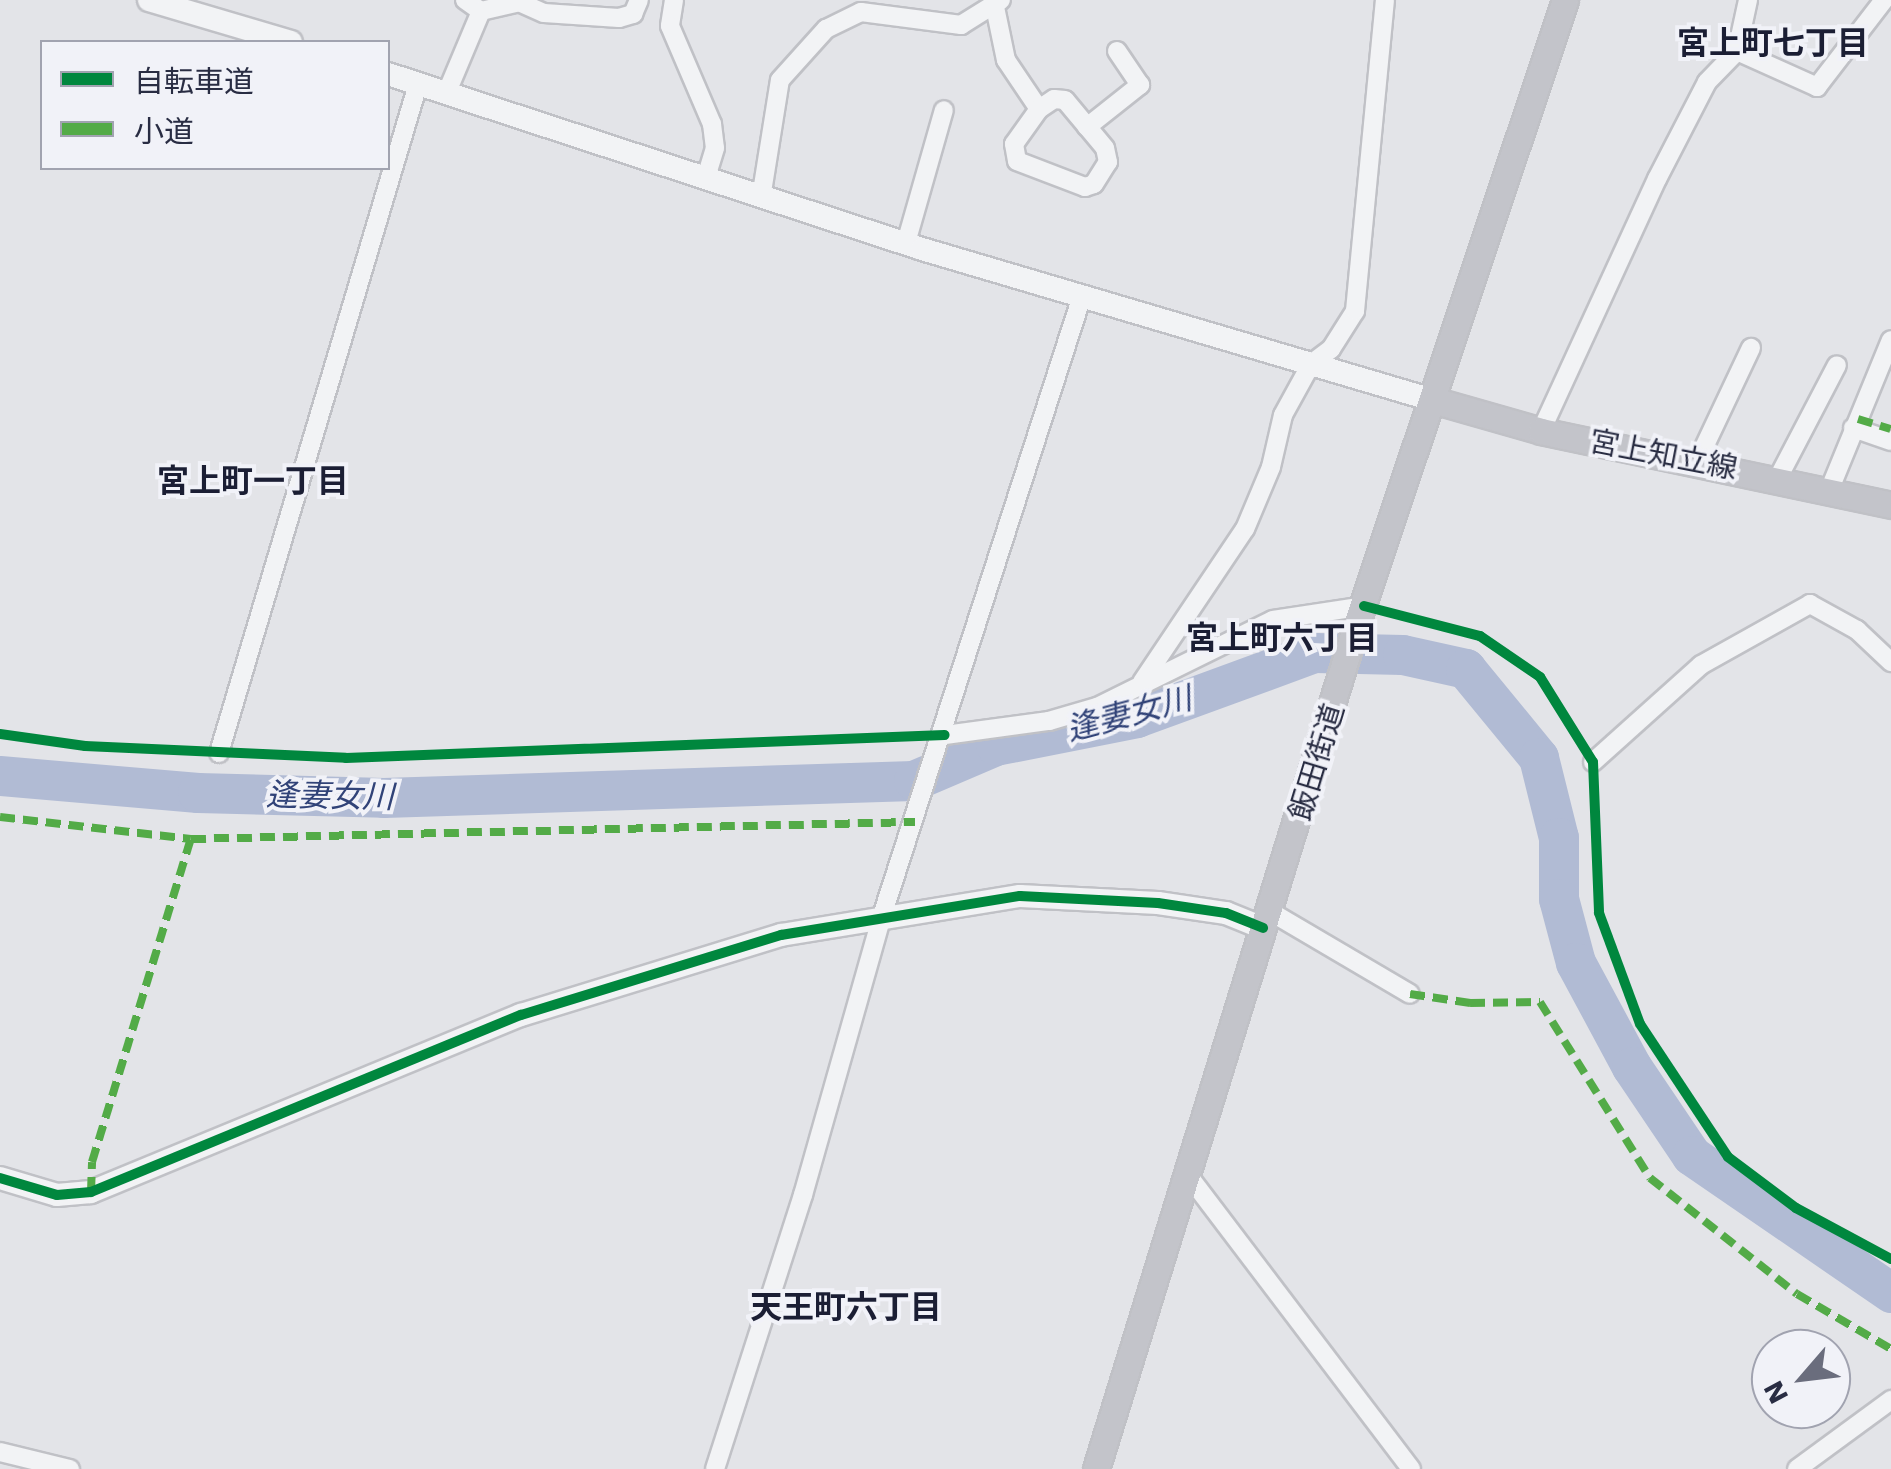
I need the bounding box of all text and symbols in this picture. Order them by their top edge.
district label: 宮上町七丁目 [1677,24,1869,62]
legend [40,40,390,170]
text: 自転車道 [134,64,254,99]
text: 小道 [134,114,194,149]
street label: 宮上知立線 [1586,423,1740,487]
district label: 宮上町一丁目 [157,462,349,500]
district label: 宮上町六丁目 [1186,619,1378,657]
water label: 逢妻女川 [1062,679,1196,749]
street label: 飯田街道 [1282,699,1352,825]
water label: 逢妻女川 [266,776,394,816]
district label: 天王町六丁目 [750,1288,942,1326]
north arrow [1751,1329,1851,1429]
text: N [1756,1375,1795,1409]

